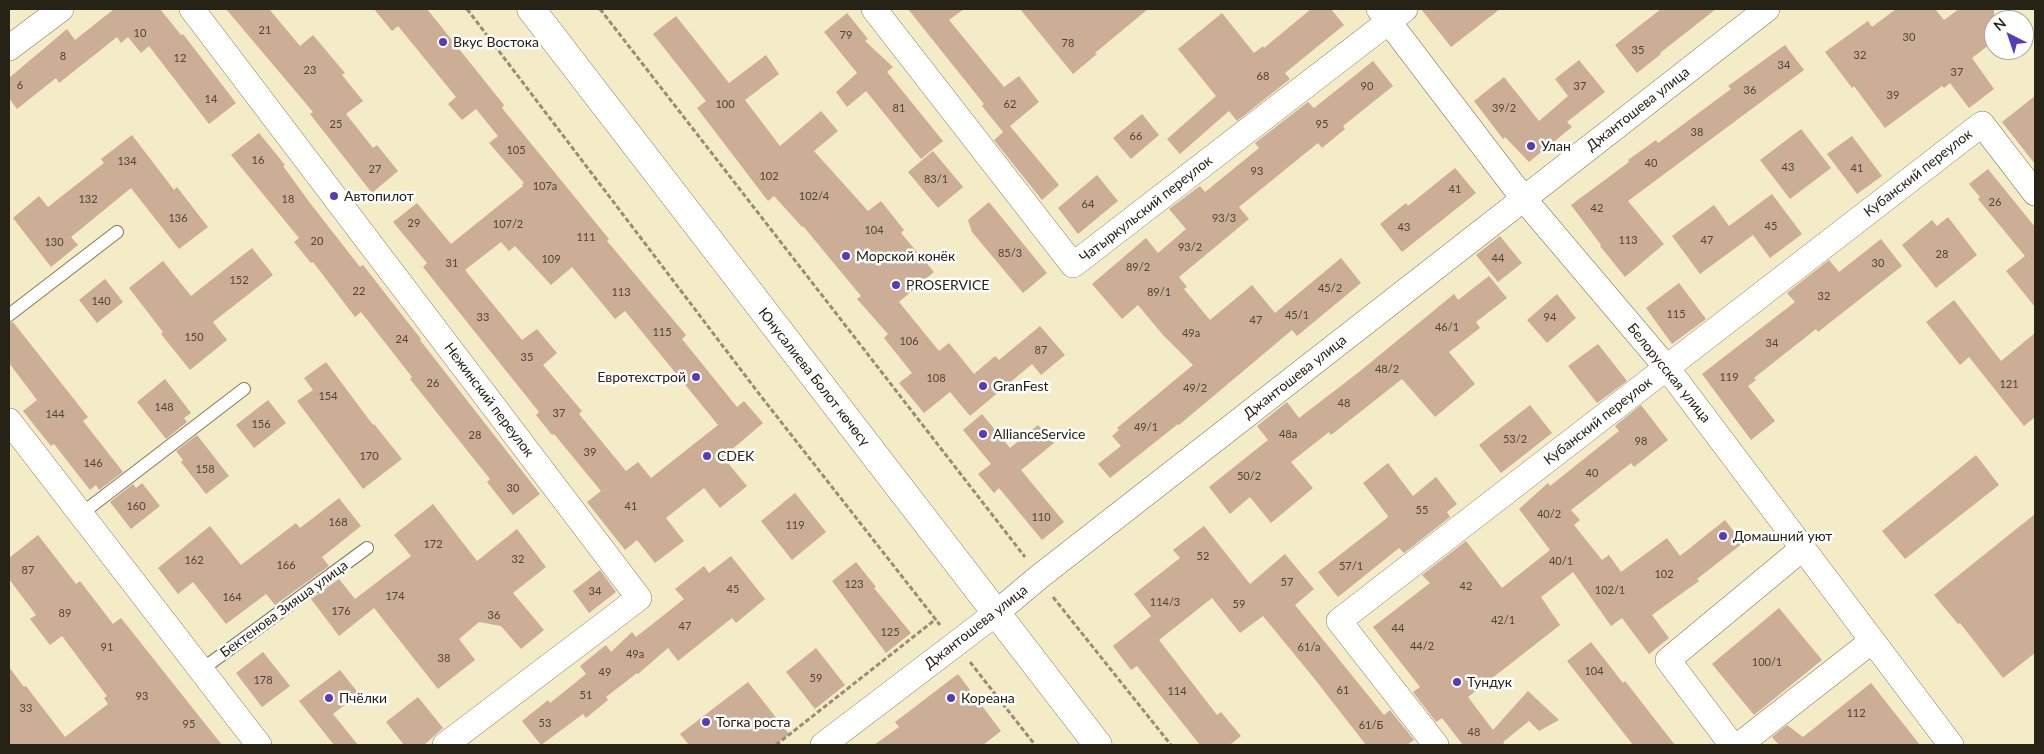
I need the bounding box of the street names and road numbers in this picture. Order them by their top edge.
street label: Джантошева улица [1583,64,1693,154]
street label: Кубанский переулок [1861,125,1975,221]
street label: Чатыркульский переулок [1076,152,1216,266]
street label: Юнусалиева Болот көчөсү [755,304,873,450]
street label: Белорусская улица [1624,320,1714,426]
street label: Джантошева улица [1240,332,1350,422]
street label: Нежинский переулок [441,340,537,460]
street label: Кубанский переулок [1541,373,1655,469]
street label: Бектенова Зияша улица [217,557,351,661]
street label: Джантошева улица [921,582,1031,672]

